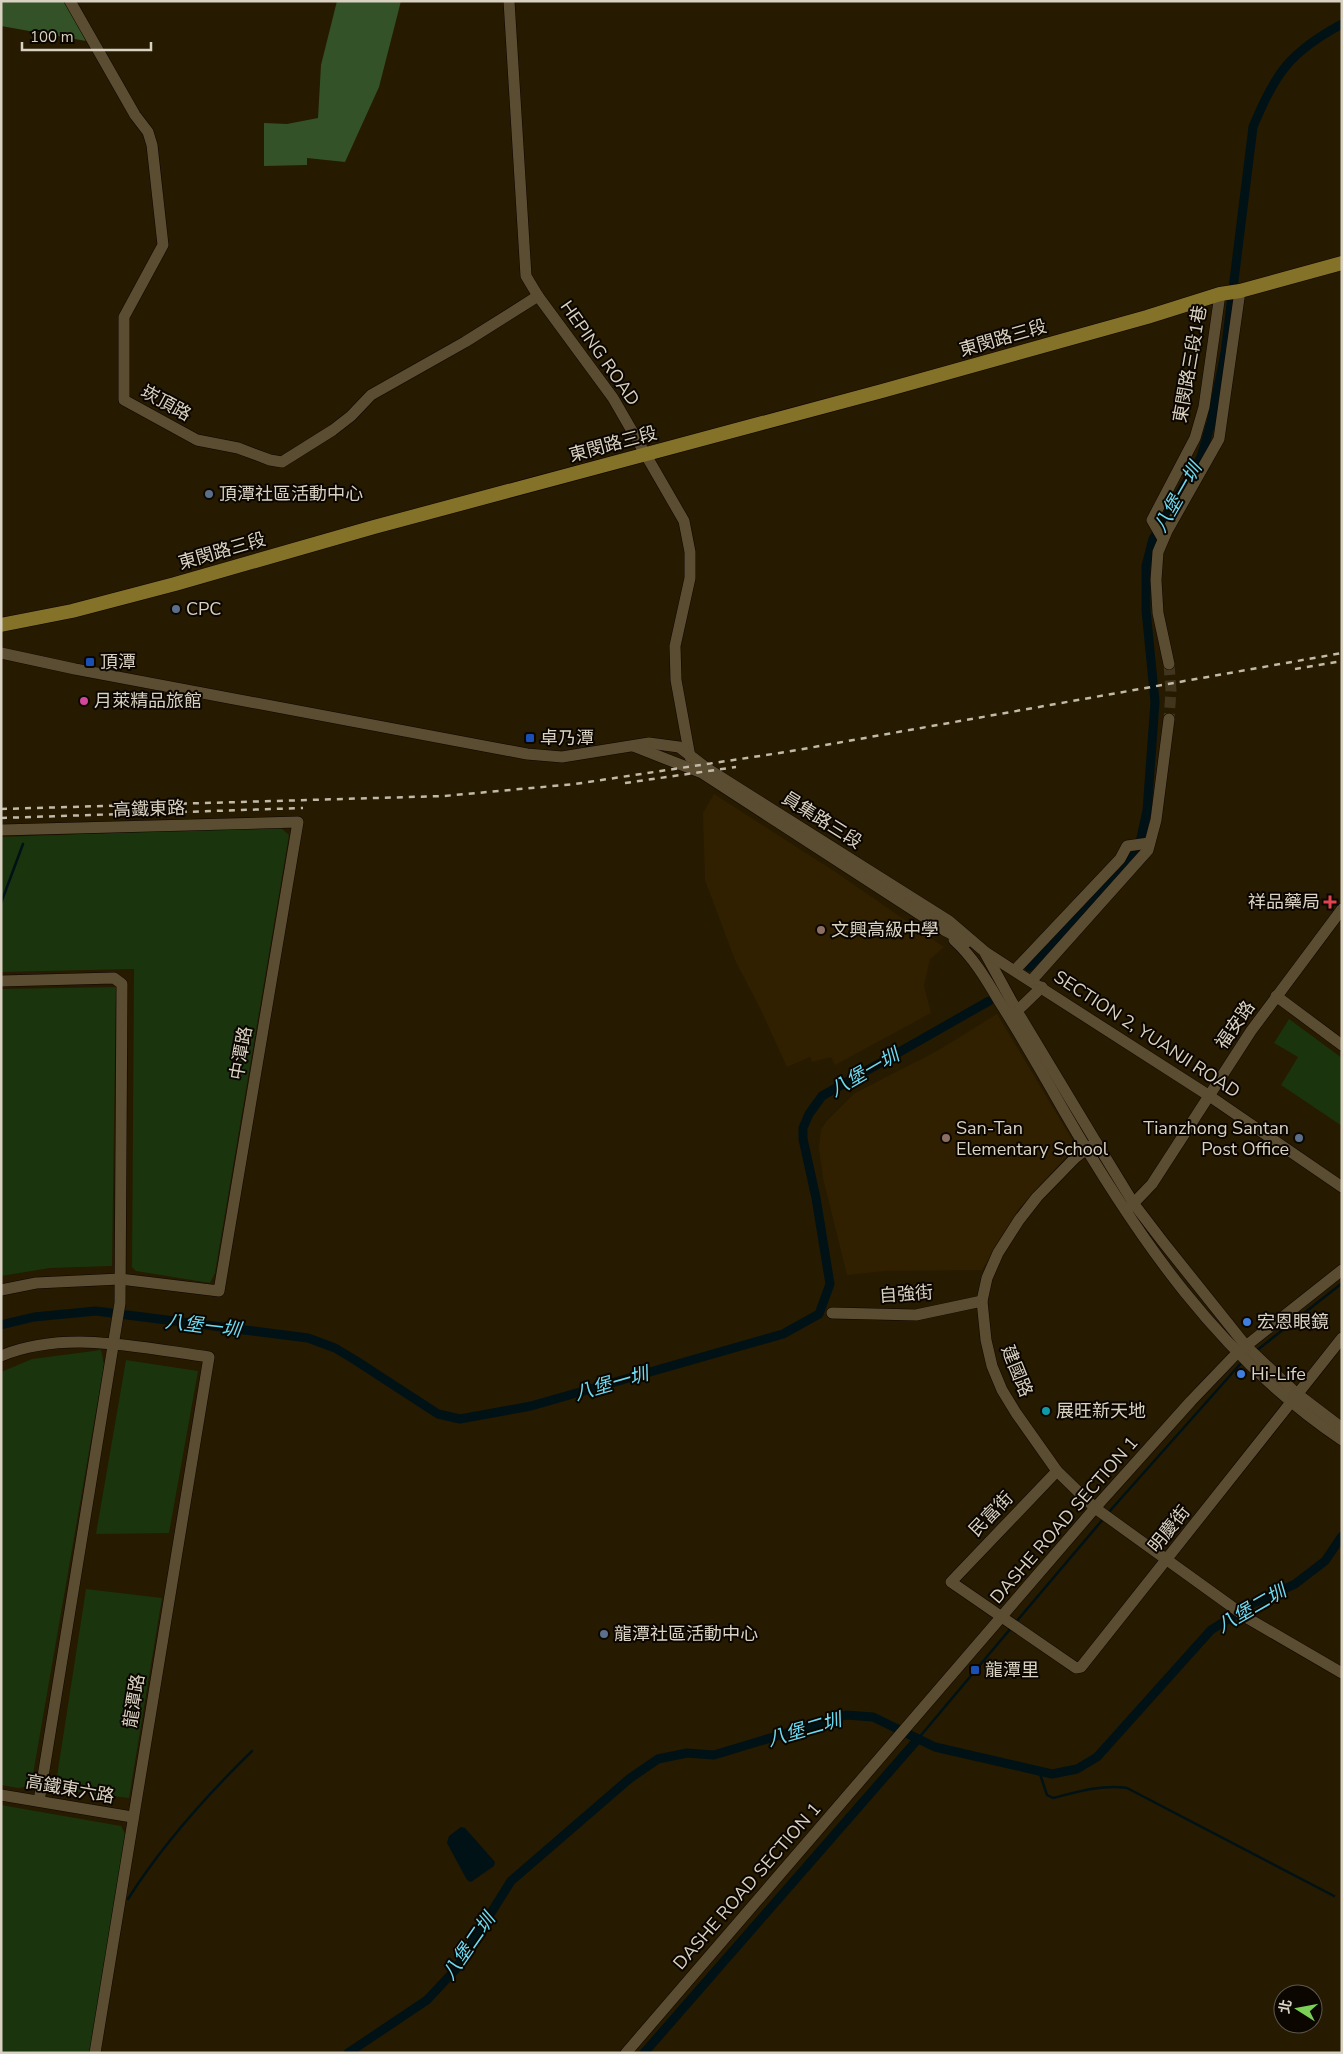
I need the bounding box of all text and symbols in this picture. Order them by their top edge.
scale bar [22,20,151,52]
text: 100 m [30,27,74,47]
street label: HEPING ROAD [555,296,645,410]
street label: 東閔路三段1巷 [1168,303,1212,425]
street label: 東閔路三段 [956,314,1050,362]
street label: 崁頂路 [137,379,195,427]
street label: 東閔路三段 [566,421,660,467]
water label: 八堡一圳 [1148,455,1210,537]
place label: 頂潭社區活動中心 [219,482,363,506]
marker: 頂潭社區活動中心 [203,488,215,500]
street label: 東閔路三段 [175,527,269,575]
place label: CPC [186,597,221,621]
marker: CPC [170,603,182,615]
place label: 頂潭 [100,650,136,674]
marker: 頂潭 [84,656,96,668]
place label: 月萊精品旅館 [94,689,202,713]
marker: 月萊精品旅館 [78,695,90,707]
place label: 卓乃潭 [540,726,594,750]
marker: 卓乃潭 [524,732,536,744]
street label: 員集路三段 [777,786,867,854]
street label: 高鐵東路 [113,796,185,822]
place label: 祥品藥局 [1248,890,1320,914]
marker: 祥品藥局 [1324,896,1336,908]
place label: 文興高級中學 [831,918,939,942]
marker: 文興高級中學 [815,924,827,936]
street label: SECTION 2, YUANJI ROAD [1049,965,1245,1103]
street label: 福安路 [1210,996,1260,1054]
street label: 中潭路 [224,1024,258,1082]
water label: 八堡一圳 [825,1041,907,1103]
place label: San-Tan Elementary School [956,1116,1109,1161]
place label: Tianzhong Santan Post Office [1143,1116,1289,1161]
marker: San-Tan Elementary School [940,1132,952,1144]
marker: Tianzhong Santan Post Office [1293,1132,1305,1144]
street label: 自強街 [878,1280,934,1308]
water label: 八堡一圳 [164,1308,245,1344]
place label: 宏恩眼鏡 [1257,1310,1329,1334]
marker: 宏恩眼鏡 [1241,1316,1253,1328]
street label: 建國路 [996,1341,1038,1401]
water label: 八堡一圳 [571,1360,654,1407]
place label: Hi-Life [1251,1362,1306,1386]
marker: Hi-Life [1235,1368,1247,1380]
place label: 展旺新天地 [1056,1399,1146,1423]
marker: 展旺新天地 [1040,1405,1052,1417]
street label: DASHE ROAD SECTION 1 [985,1431,1143,1609]
street label: 民富街 [964,1486,1018,1542]
street label: 明慶街 [1143,1500,1195,1558]
water label: 八堡二圳 [1212,1577,1294,1639]
place label: 龍潭社區活動中心 [614,1622,758,1646]
marker: 龍潭社區活動中心 [598,1628,610,1640]
place label: 龍潭里 [985,1658,1039,1682]
marker: 龍潭里 [969,1664,981,1676]
street label: 龍潭路 [118,1672,150,1730]
water label: 八堡二圳 [764,1706,847,1753]
street label: 高鐵東六路 [24,1769,116,1809]
street label: DASHE ROAD SECTION 1 [668,1797,826,1975]
water label: 八堡二圳 [436,1906,503,1985]
north arrow [1273,1984,1323,2034]
text: 北 [1275,1998,1296,2015]

